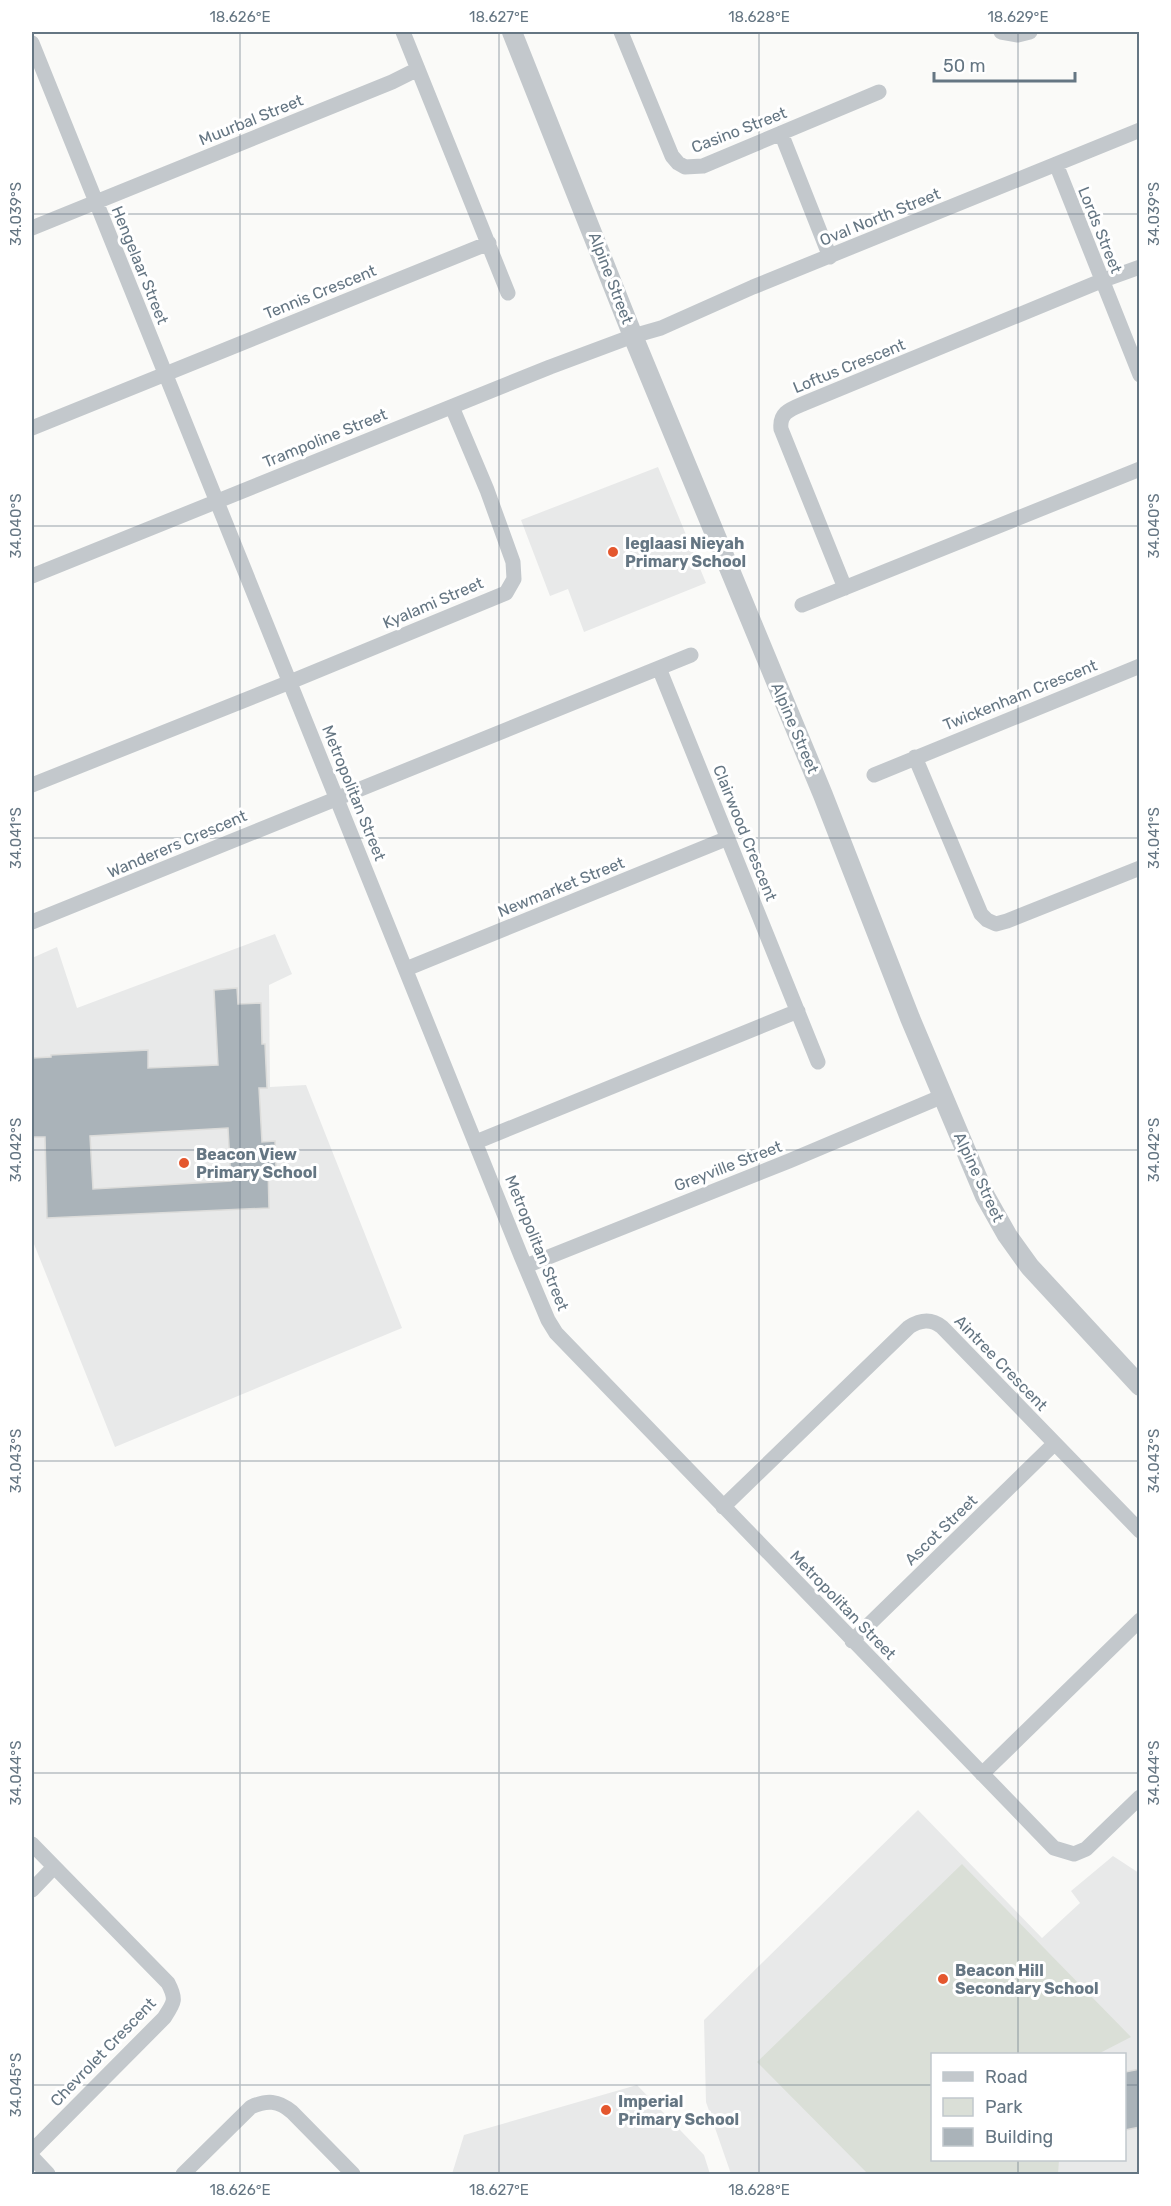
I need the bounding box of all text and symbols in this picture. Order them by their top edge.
text: 18.626°E [209,8,271,26]
text: 18.627°E [469,8,529,26]
text: 18.628°E [728,8,790,26]
text: 18.629°E [987,8,1049,26]
scale bar [934,45,1075,83]
text: 50 m [943,55,986,77]
street label: Muurbal Street [196,91,306,149]
street label: Casino Street [689,103,789,157]
text: 34.039°S [7,182,25,246]
text: 34.039°S [1145,182,1163,246]
street label: Oval North Street [817,184,943,250]
street label: Lords Street [1074,184,1126,276]
street label: Hengelaar Street [108,203,172,327]
street label: Alpine Street [585,229,637,327]
street label: Tennis Crescent [261,261,379,323]
street label: Loftus Crescent [790,335,908,397]
street label: Trampoline Street [260,404,390,472]
text: 34.040°S [7,493,25,559]
text: 34.040°S [1145,493,1163,559]
place label: Ieglaasi Nieyah Primary School [625,534,746,571]
marker: Ieglaasi Nieyah Primary School [606,545,620,559]
street label: Kyalami Street [380,573,486,633]
street label: Twickenham Crescent [940,655,1100,735]
street label: Alpine Street [767,680,823,776]
street label: Metropolitan Street [318,722,390,864]
street label: Clairwood Crescent [709,762,781,904]
street label: Wanderers Crescent [104,806,250,882]
text: 34.041°S [7,807,25,869]
text: 34.041°S [1145,807,1163,869]
street label: Newmarket Street [495,853,627,921]
text: 34.042°S [7,1118,25,1182]
text: 34.042°S [1145,1118,1163,1182]
street label: Alpine Street [950,1129,1008,1225]
street label: Greyville Street [671,1137,785,1195]
place label: Beacon View Primary School [196,1145,317,1182]
marker: Beacon View Primary School [177,1156,191,1170]
street label: Metropolitan Street [501,1172,573,1314]
street label: Aintree Crescent [951,1311,1051,1415]
text: 34.043°S [7,1429,25,1493]
text: 34.043°S [1145,1429,1163,1493]
street label: Ascot Street [901,1491,981,1569]
street label: Metropolitan Street [786,1546,900,1664]
text: 34.044°S [7,1741,25,1805]
text: 34.044°S [1145,1741,1163,1805]
place label: Beacon Hill Secondary School [955,1961,1099,1998]
marker: Beacon Hill Secondary School [936,1972,950,1986]
street label: Chevrolet Crescent [46,1994,160,2110]
text: 34.045°S [7,2053,25,2117]
legend [931,2053,1126,2161]
text: Road [985,2066,1028,2088]
place label: Imperial Primary School [618,2092,739,2129]
text: Park [985,2096,1023,2118]
marker: Imperial Primary School [599,2103,613,2117]
text: Building [985,2126,1053,2148]
text: 18.626°E [209,2181,271,2199]
text: 18.627°E [469,2181,529,2199]
text: 18.628°E [728,2181,790,2199]

